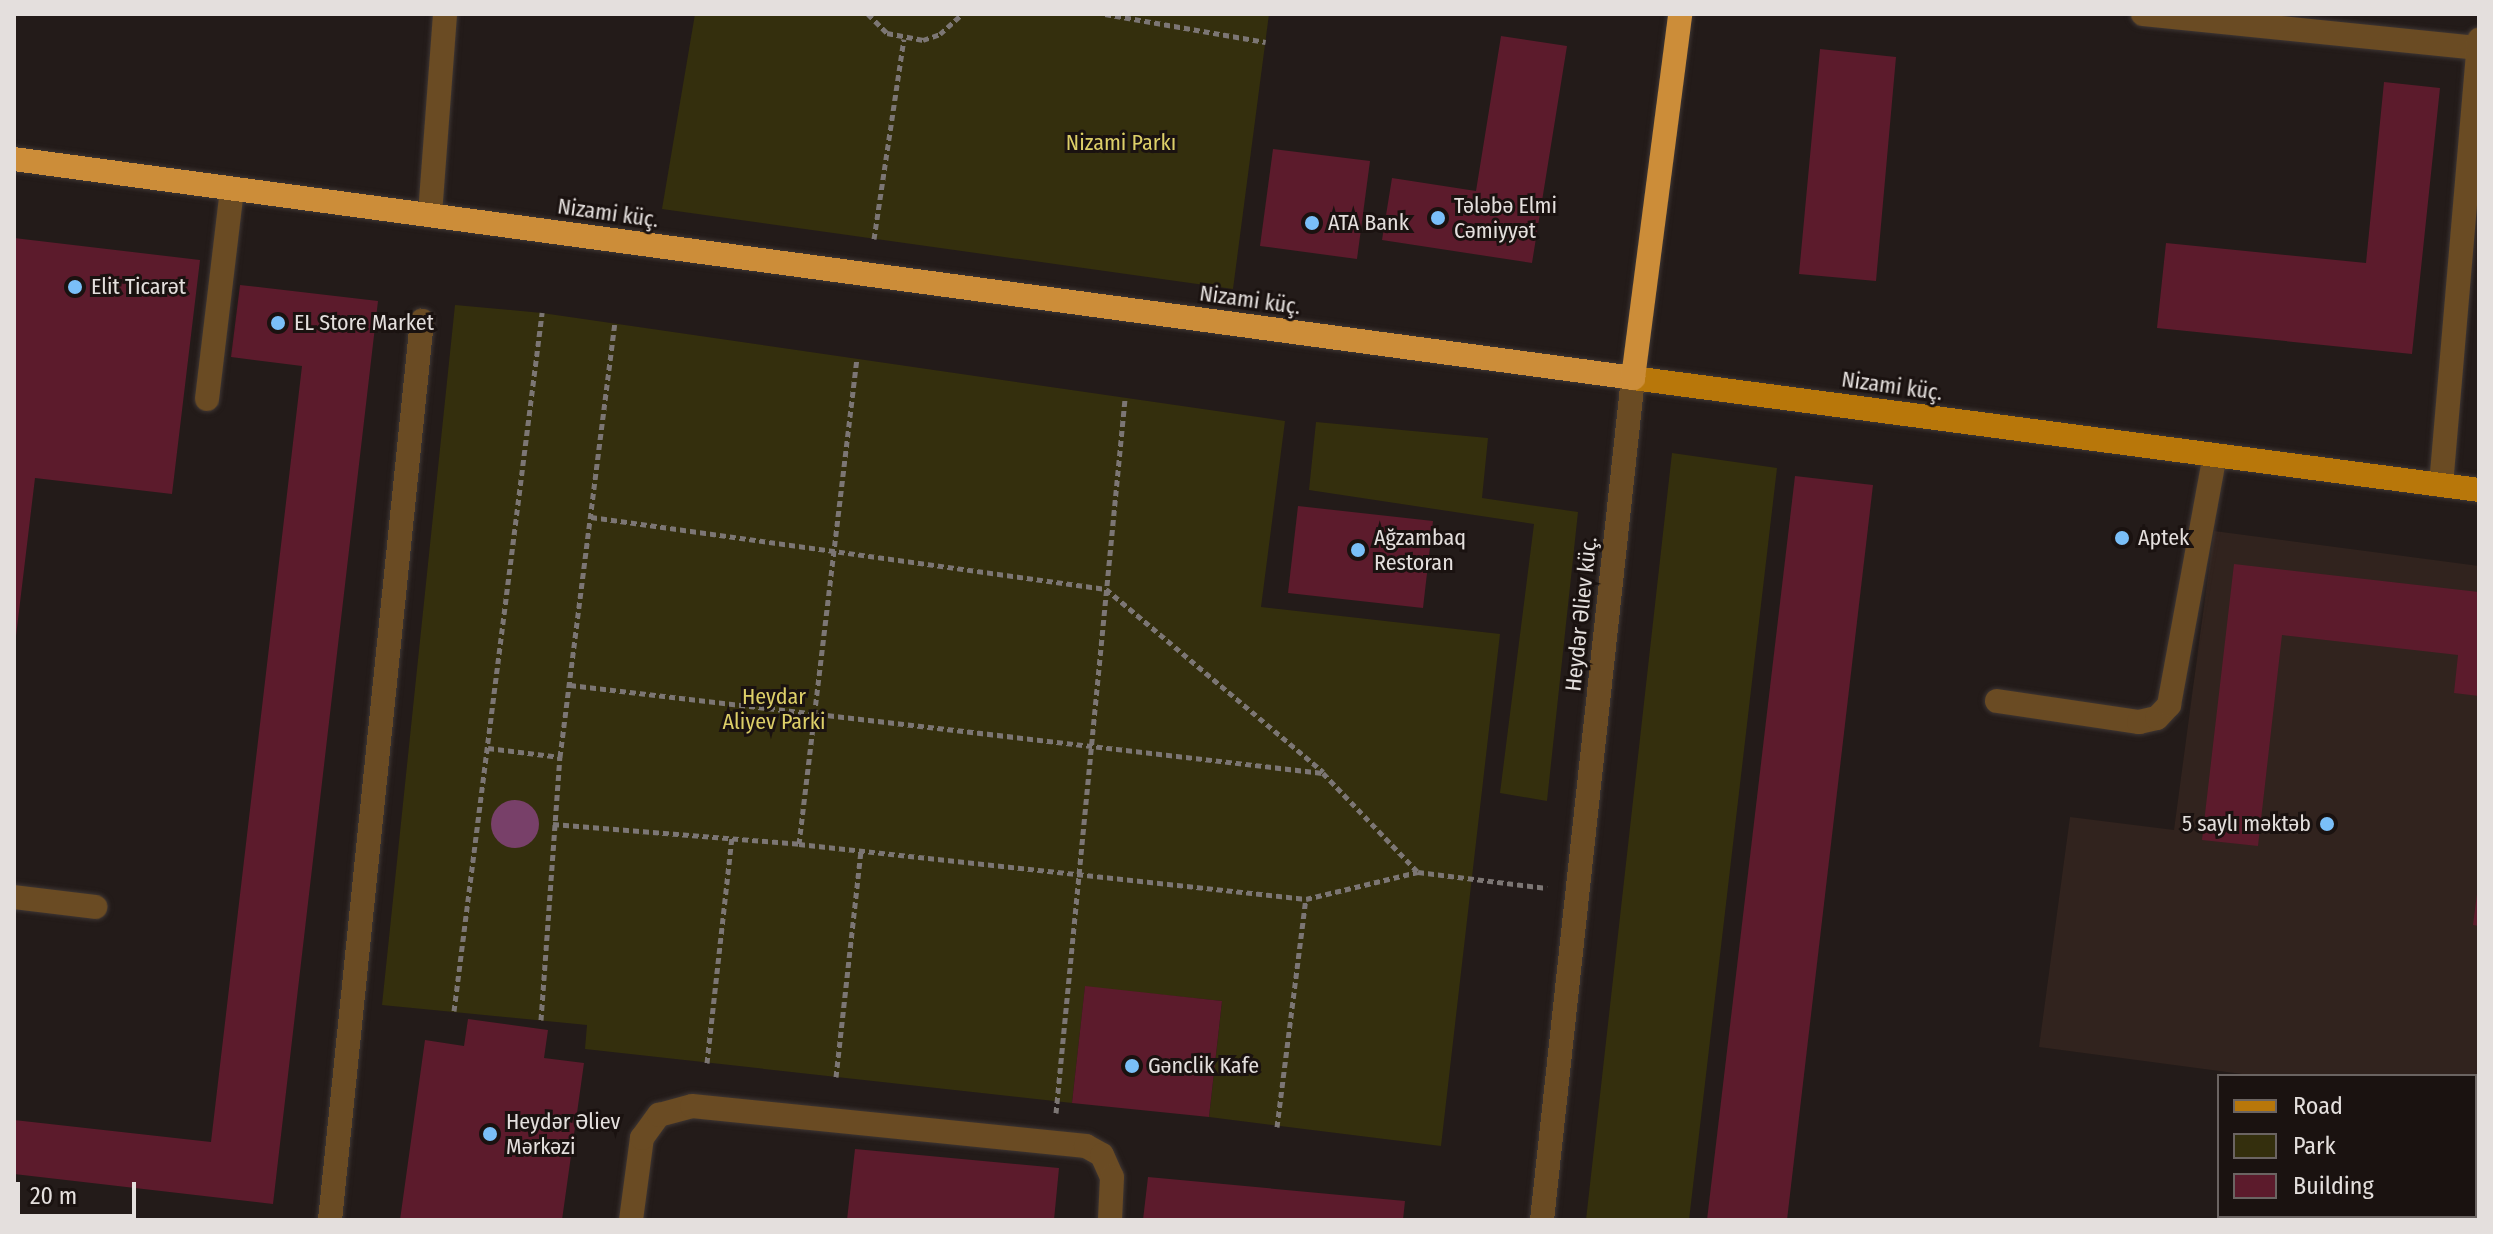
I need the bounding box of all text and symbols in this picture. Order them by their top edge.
park label: Nizami Parkı [1066,130,1176,156]
place label: Tələbə Elmi Cəmiyyət [1454,192,1557,244]
street label: Nizami küç. [556,193,660,233]
marker: Tələbə Elmi Cəmiyyət [1429,209,1447,227]
place label: ATA Bank [1328,210,1409,236]
marker: ATA Bank [1303,214,1321,232]
place label: Elit Ticarət [91,274,186,300]
marker: Elit Ticarət [66,278,84,296]
street label: Nizami küç. [1198,280,1302,320]
place label: EL Store Market [294,310,434,336]
marker: EL Store Market [269,314,287,332]
street label: Nizami küç. [1840,366,1944,406]
place label: Ağzambaq Restoran [1374,524,1466,576]
place label: Aptek [2138,525,2189,551]
marker: Aptek [2113,529,2131,547]
street label: Heydər Əliev küç. [1560,535,1602,693]
marker: Ağzambaq Restoran [1349,541,1367,559]
park label: Heydar Aliyev Parki [722,683,826,734]
place label: 5 saylı məktəb [2182,811,2311,837]
marker: 5 saylı məktəb [2318,815,2336,833]
place label: Gənclik Kafe [1148,1053,1259,1079]
marker: Gənclik Kafe [1123,1057,1141,1075]
legend [2217,1074,2477,1218]
text: Road [2293,1092,2343,1120]
place label: Heydər Əliev Mərkəzi [506,1108,620,1160]
marker: Heydər Əliev Mərkəzi [481,1125,499,1143]
text: Park [2293,1132,2336,1160]
scale bar [20,1166,140,1216]
text: Building [2293,1172,2374,1200]
text: 20 m [30,1182,77,1210]

